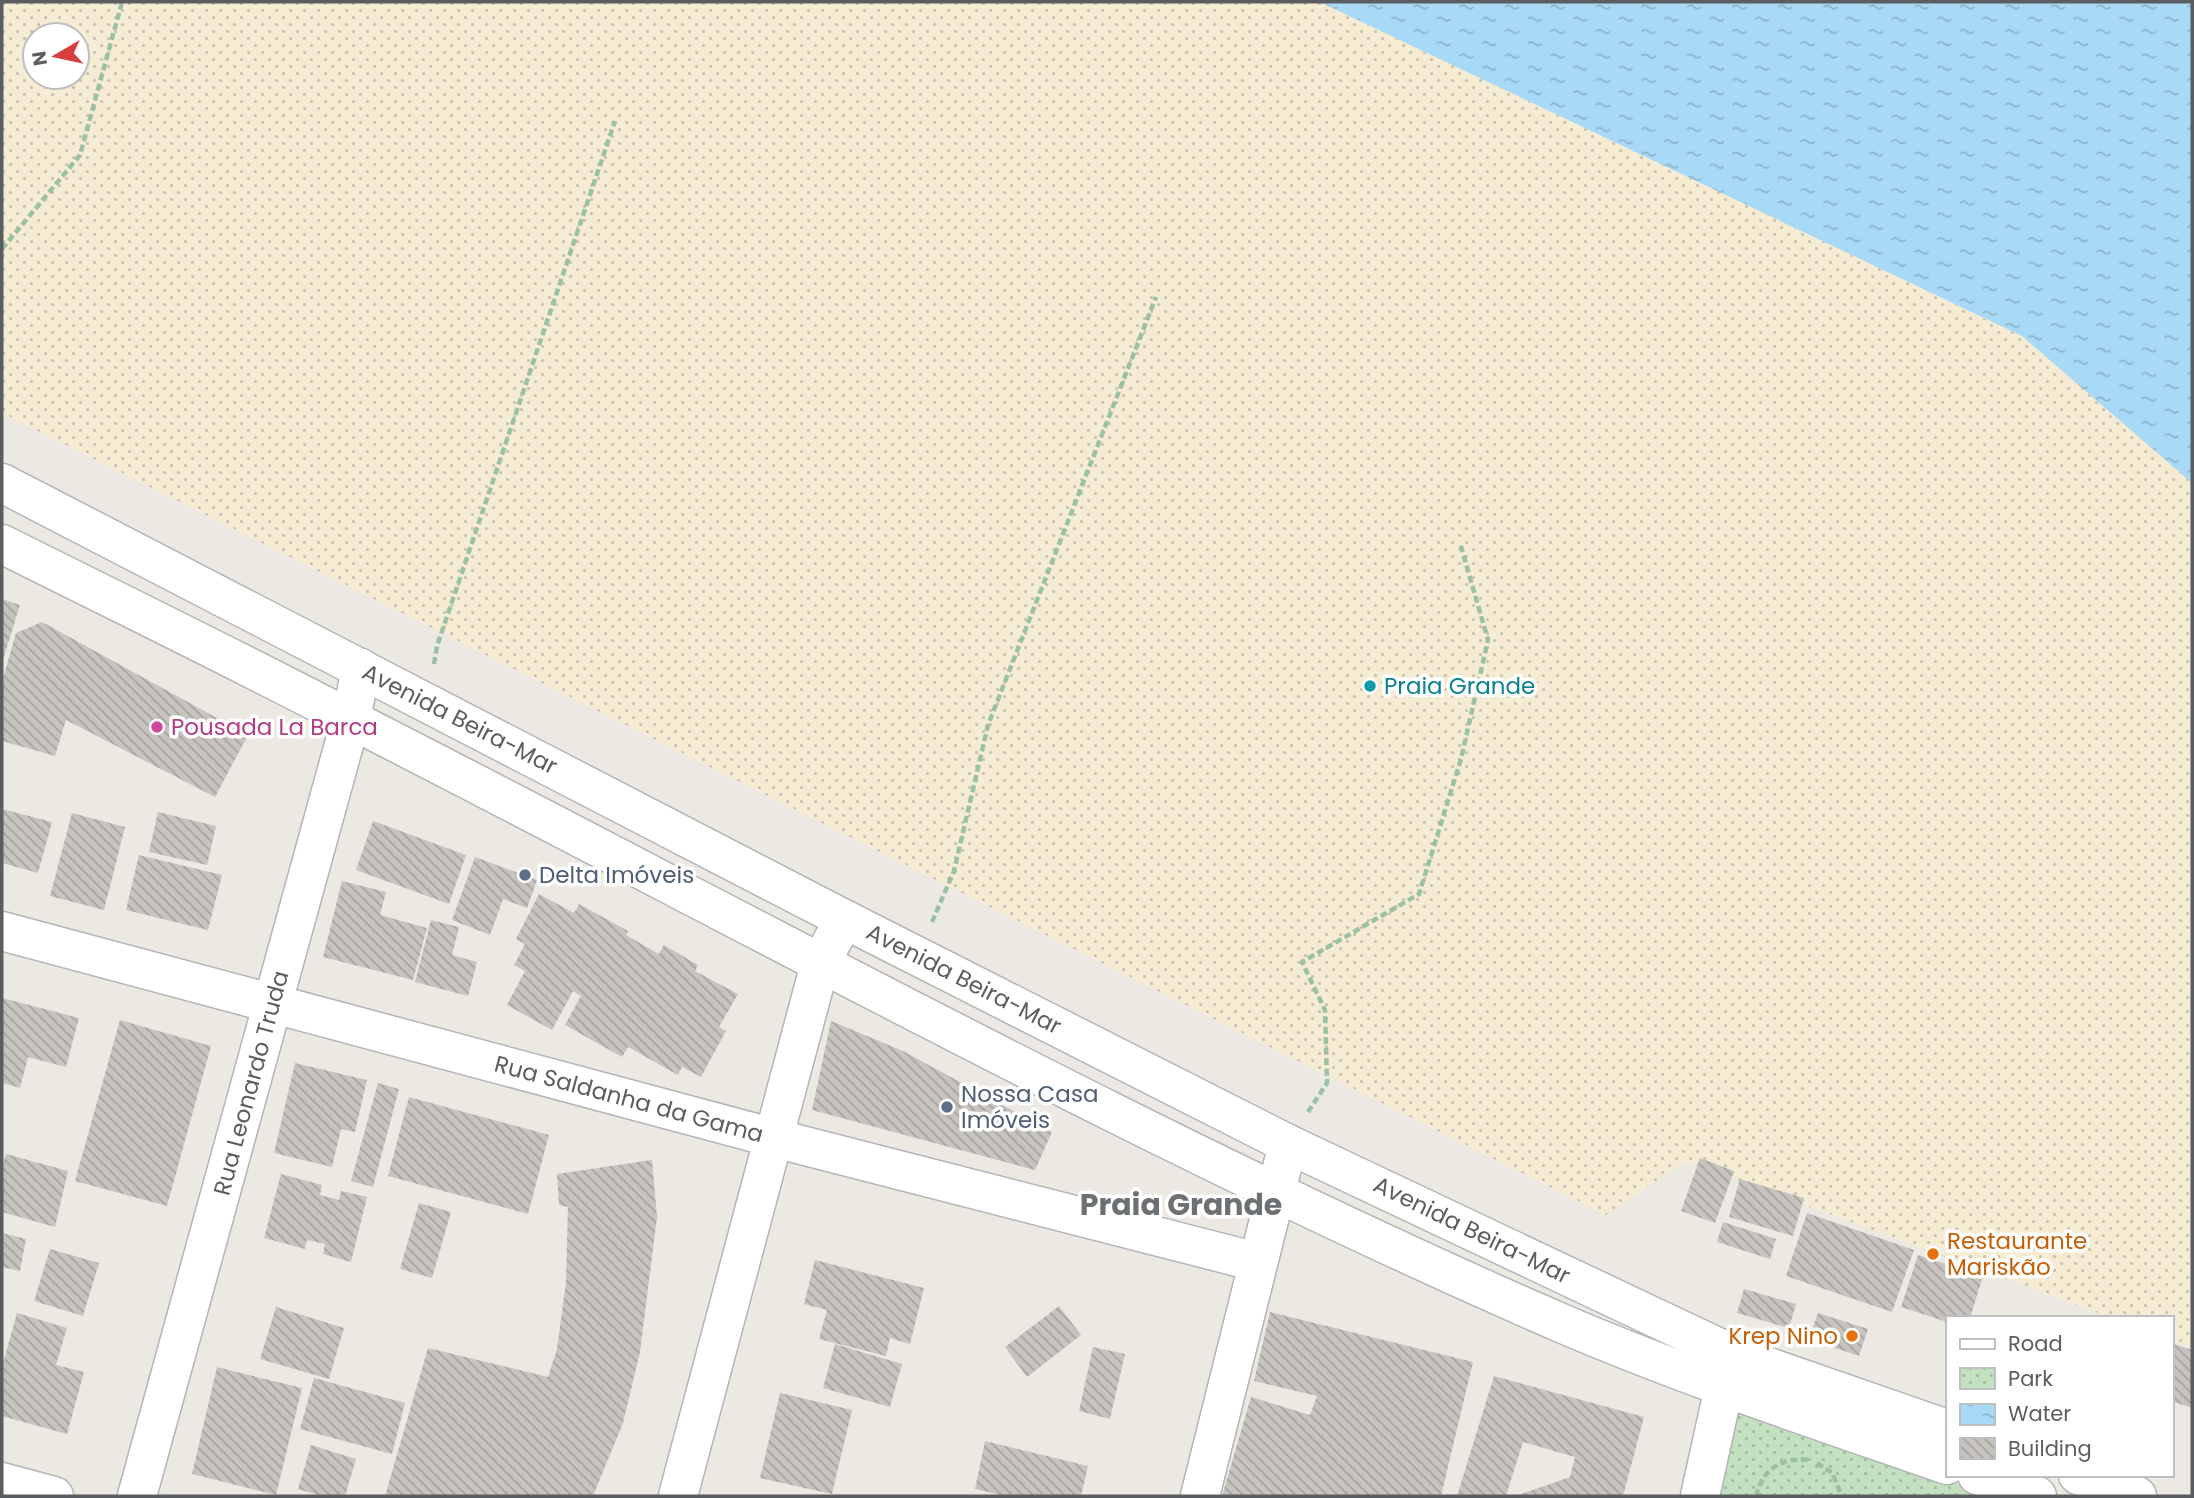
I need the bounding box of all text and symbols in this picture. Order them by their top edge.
north arrow [21,21,91,91]
text: N [25,49,54,68]
street label: Avenida Beira-Mar [357,656,563,782]
place label: Praia Grande [1384,670,1535,702]
marker: Praia Grande [1362,678,1378,694]
place label: Pousada La Barca [171,711,378,743]
marker: Pousada La Barca [149,719,165,735]
place label: Delta Imóveis [539,859,694,891]
marker: Delta Imóveis [517,867,533,883]
street label: Avenida Beira-Mar [861,916,1067,1042]
street label: Rua Leonardo Truda [206,967,296,1199]
street label: Rua Saldanha da Gama [491,1048,767,1150]
place label: Nossa Casa Imóveis [961,1078,1098,1136]
marker: Nossa Casa Imóveis [939,1099,955,1115]
street label: Avenida Beira-Mar [1368,1168,1576,1292]
district label: Praia Grande [1080,1183,1282,1226]
place label: Restaurante Mariskão [1947,1225,2087,1283]
marker: Restaurante Mariskão [1925,1246,1941,1262]
legend [1946,1316,2173,1477]
place label: Krep Nino [1728,1320,1838,1352]
marker: Krep Nino [1844,1328,1860,1344]
text: Road [2008,1329,2063,1358]
text: Park [2008,1364,2053,1393]
text: Water [2008,1399,2071,1428]
text: Building [2008,1434,2092,1463]

